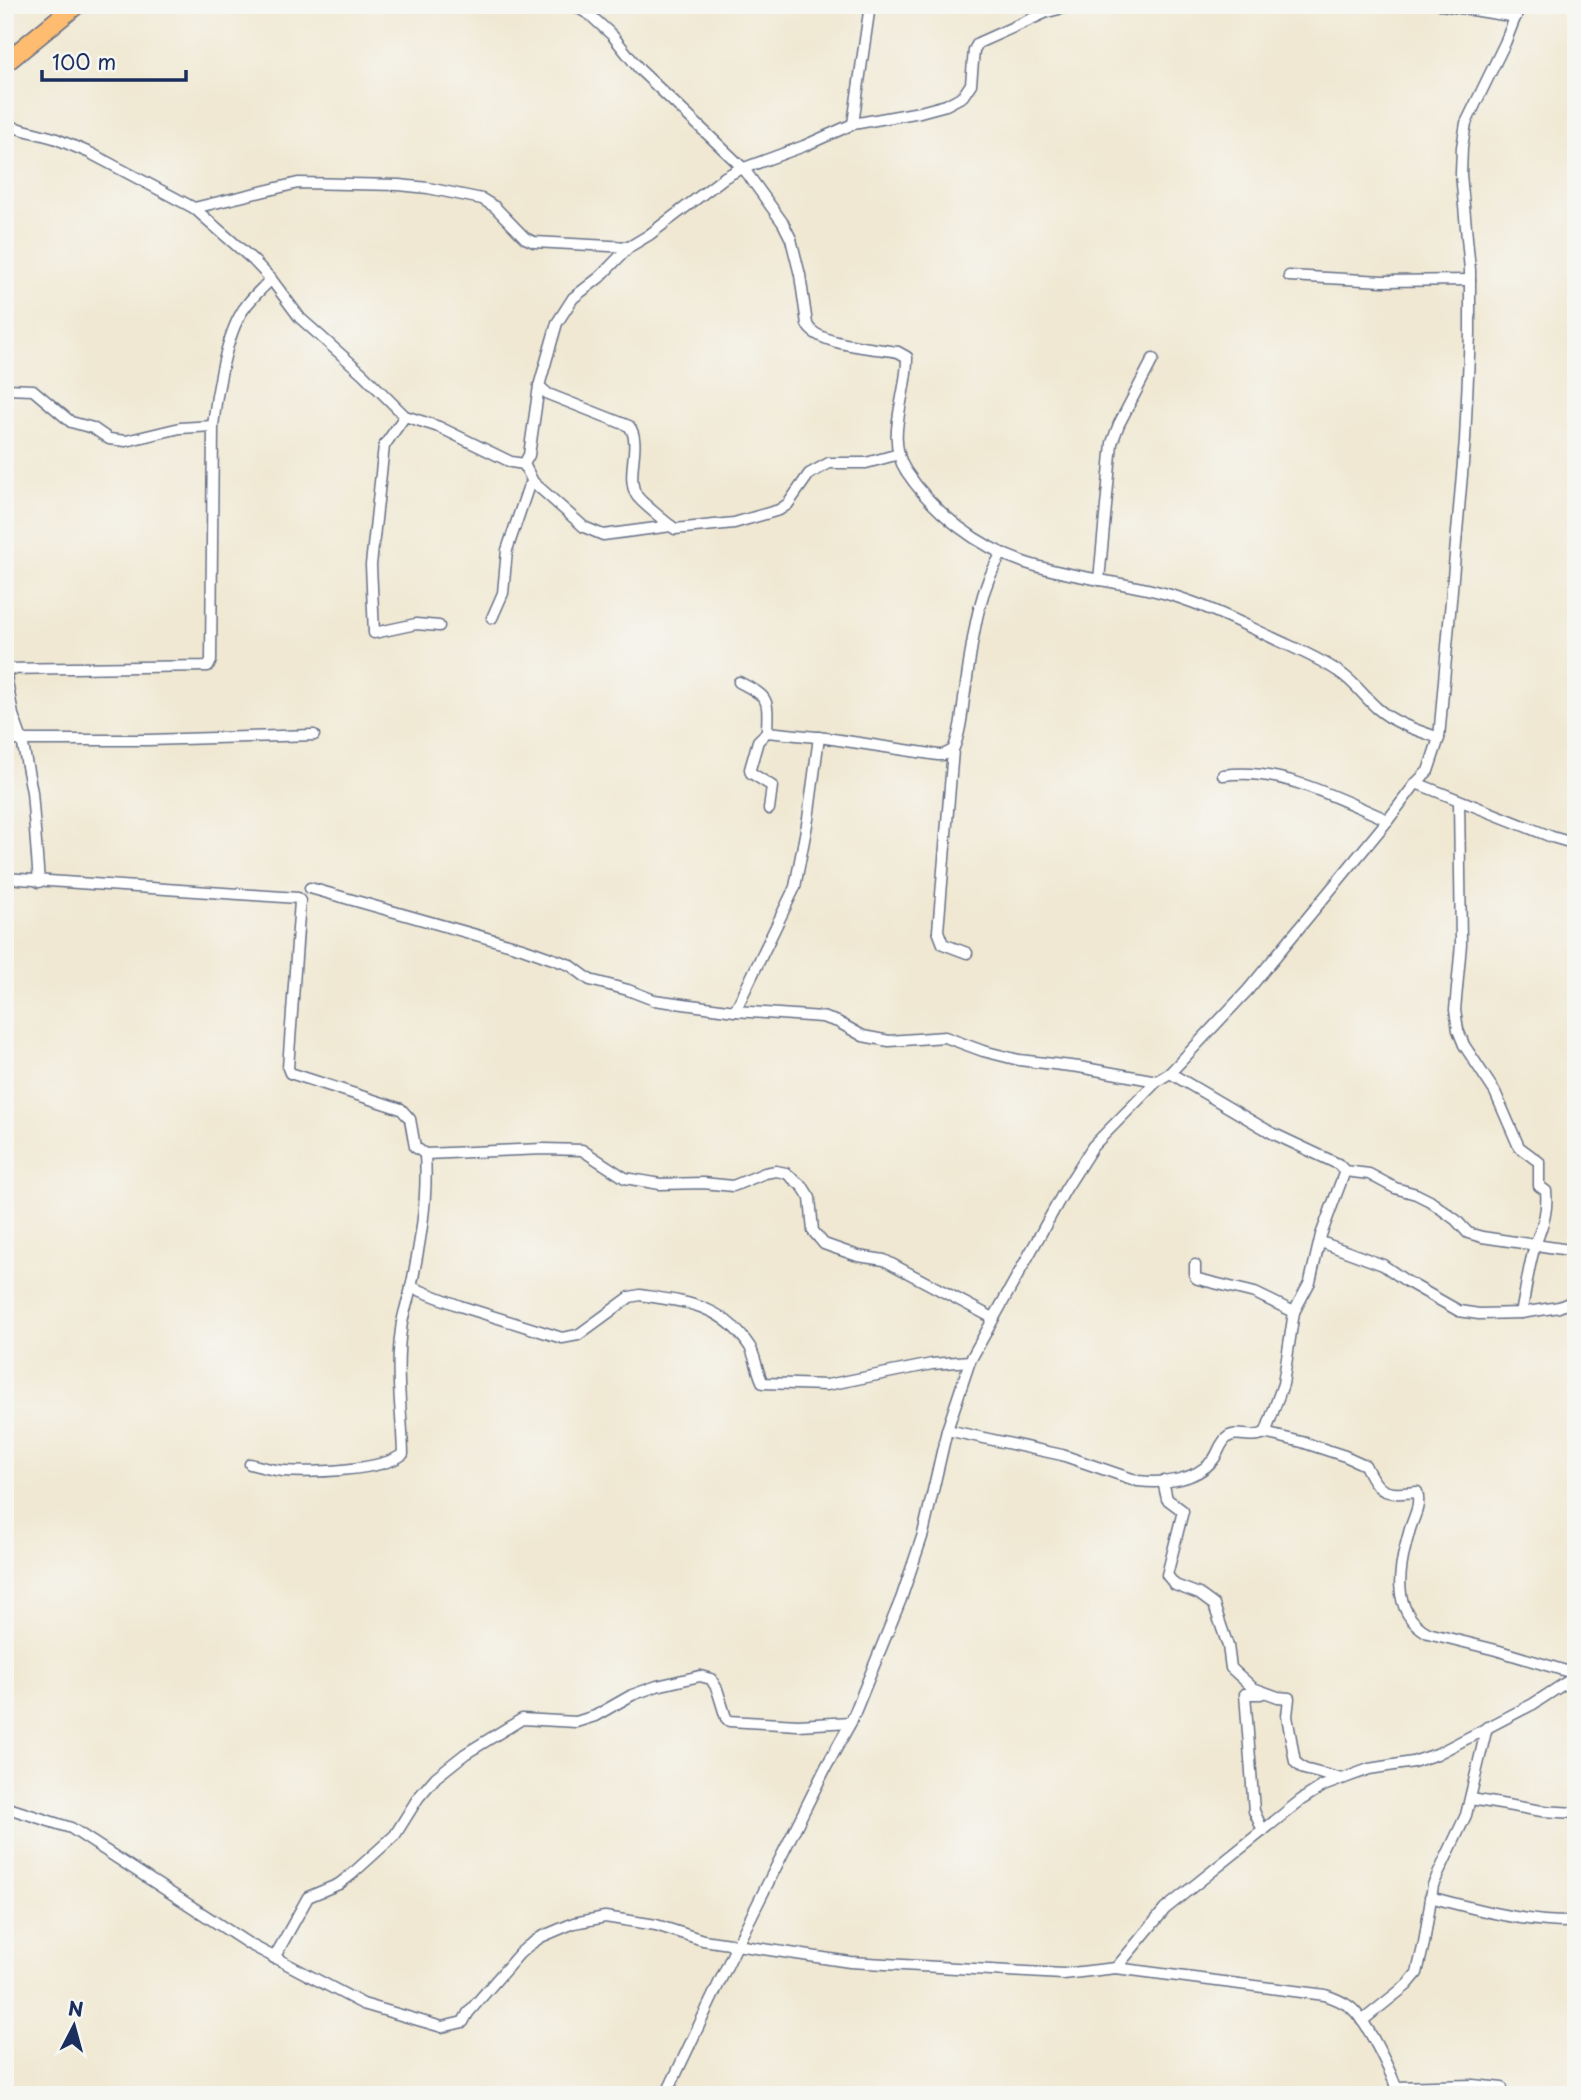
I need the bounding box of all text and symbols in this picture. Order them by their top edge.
scale bar [42,38,186,82]
text: 100 m [52,45,116,77]
north arrow [38,1992,108,2062]
text: N [67,1993,85,2023]

